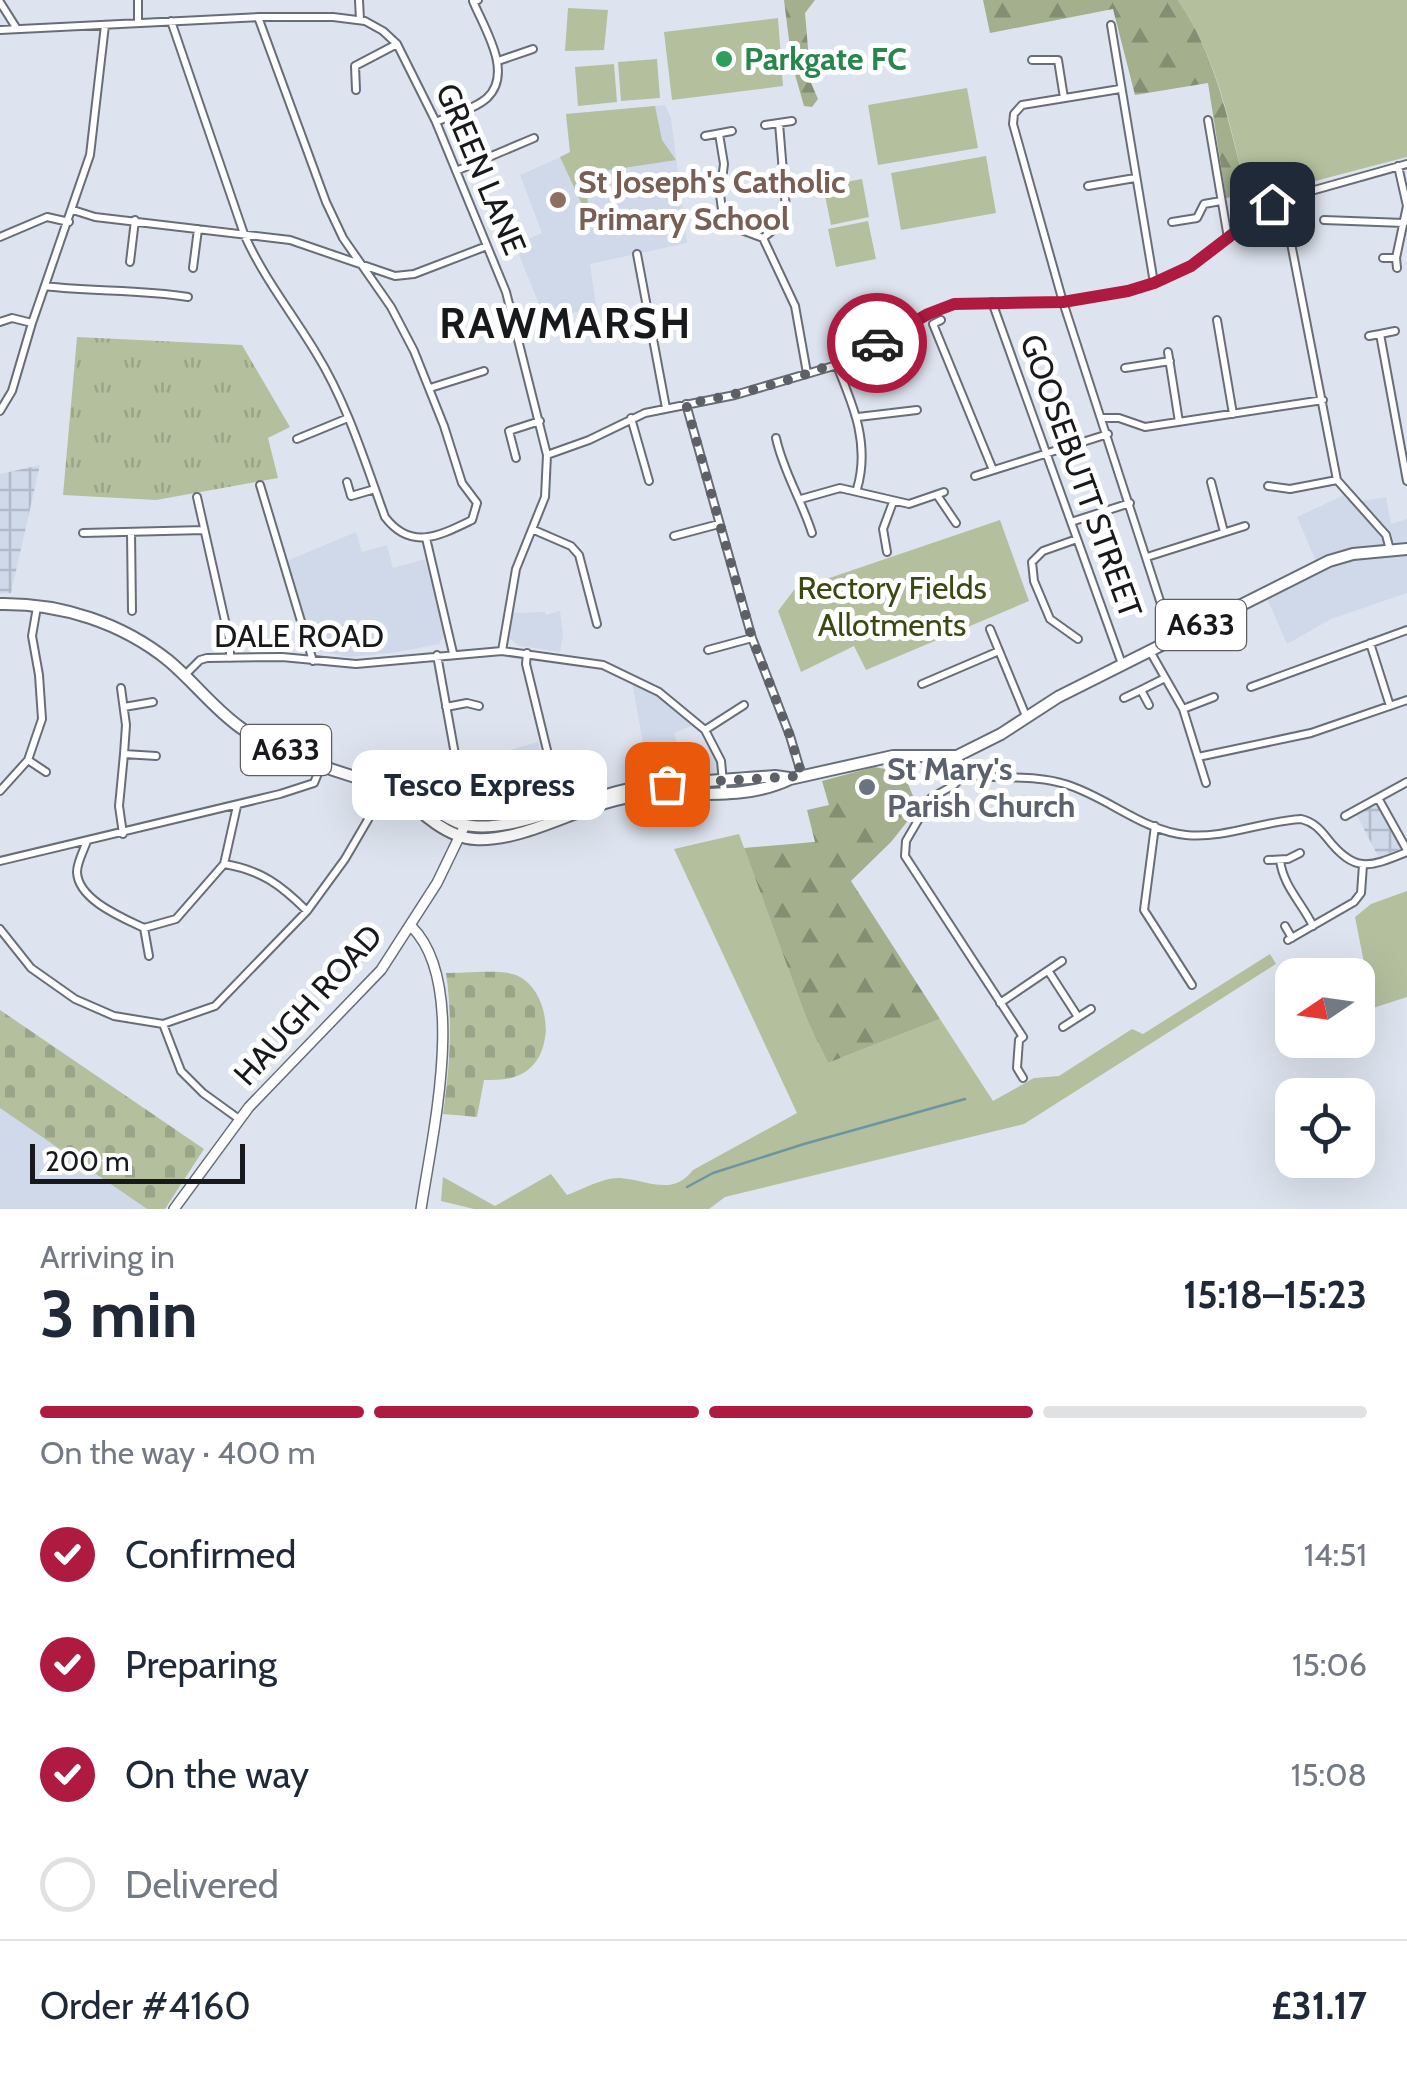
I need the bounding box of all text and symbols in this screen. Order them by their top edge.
place label: Parkgate FC [744,39,907,78]
marker: Parkgate FC [713,48,735,70]
street label: GREEN LANE [428,77,535,260]
place label: St Joseph's Catholic Primary School [578,162,846,238]
pin [1230,162,1315,247]
icon: home [1245,177,1300,232]
marker: St Joseph's Catholic Primary School [547,189,569,211]
courier [827,293,927,393]
district label: RAWMARSH [439,297,693,349]
icon: car [850,316,905,371]
street label: GOOSEBUTT STREET [1012,329,1151,623]
park label: Rectory Fields Allotments [797,568,987,644]
road number: A633 [1156,600,1246,650]
street label: DALE ROAD [214,616,384,655]
road number: A633 [241,725,331,775]
pin [625,742,710,827]
callout: Tesco Express [352,749,607,819]
place label: St Mary's Parish Church [887,749,1075,825]
icon: bag [640,757,695,812]
text: Tesco Express [384,765,575,804]
marker: St Mary's Parish Church [856,776,878,798]
street label: HAUGH ROAD [225,916,390,1093]
north arrow [1275,958,1375,1058]
map controls [1275,958,1375,1178]
button: locate [1275,1078,1375,1178]
scale bar [30,1139,245,1184]
text: 200 m [45,1144,130,1178]
text: Arriving in [40,1237,175,1276]
text: 15:18–15:23 [1183,1271,1367,1318]
text: 3 min [40,1274,198,1353]
text: On the way · 400 m [40,1433,316,1472]
icon: check [40,1527,95,1582]
text: Confirmed [125,1531,296,1578]
text: 14:51 [1304,1535,1367,1574]
icon: check [40,1637,95,1692]
text: Preparing [125,1641,277,1688]
text: 15:06 [1292,1645,1367,1684]
icon: check [40,1747,95,1802]
text: On the way [125,1751,309,1798]
text: 15:08 [1291,1755,1367,1794]
text: Delivered [125,1861,279,1908]
text: Order #4160 [40,1982,251,2029]
text: £31.17 [1272,1982,1367,2029]

